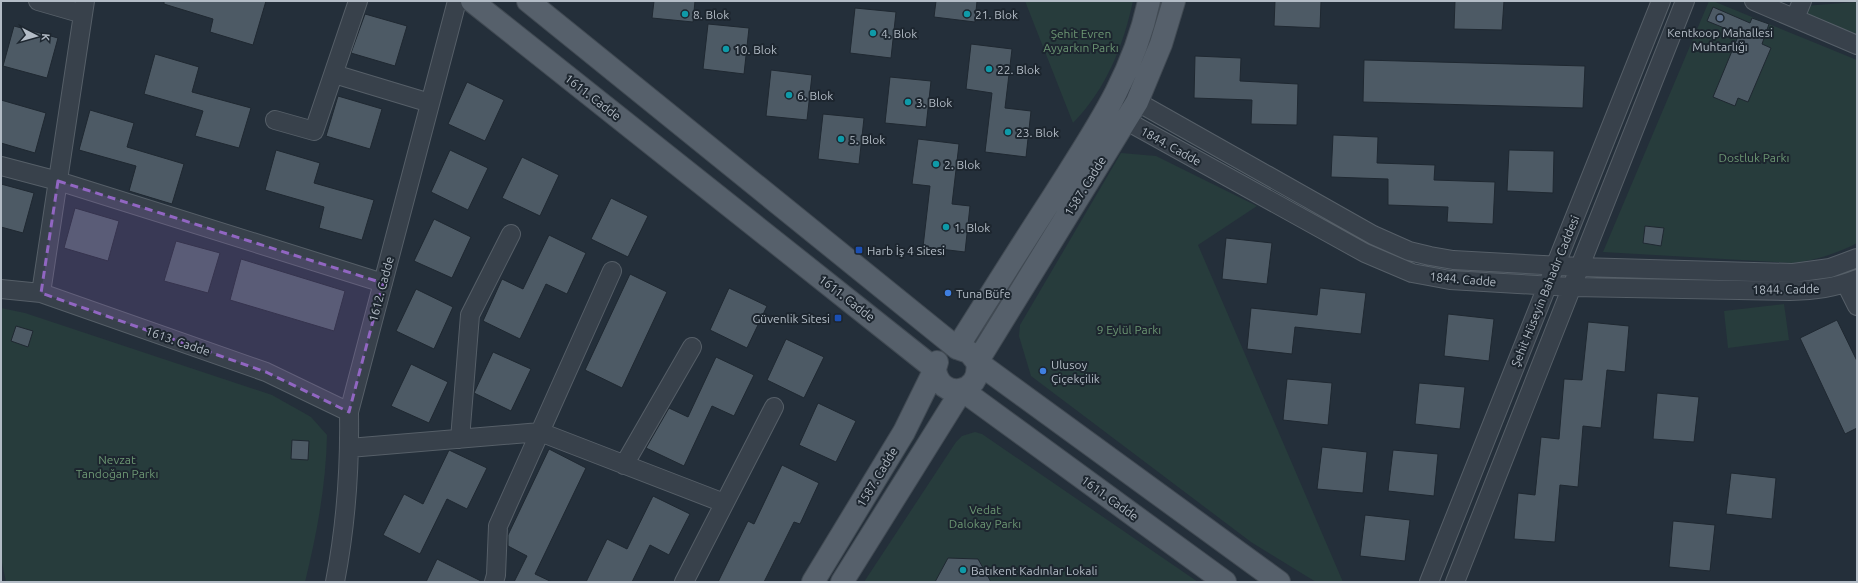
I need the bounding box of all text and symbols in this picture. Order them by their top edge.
place label: 8. Blok [693,8,729,21]
place label: 21. Blok [975,8,1018,21]
marker: 8. Blok [680,9,690,19]
marker: 21. Blok [962,9,972,19]
marker: Kentkoop Mahallesi Muhtarlığı [1715,13,1725,23]
north arrow [16,16,56,56]
place label: Kentkoop Mahallesi Muhtarlığı [1667,26,1773,53]
place label: 4. Blok [881,27,917,40]
park label: Şehit Evren Ayyarkın Parkı [1043,27,1119,54]
marker: 4. Blok [868,28,878,38]
text: K [40,33,52,42]
place label: 10. Blok [734,43,777,56]
marker: 10. Blok [721,44,731,54]
place label: 22. Blok [997,63,1040,76]
marker: 22. Blok [984,64,994,74]
street label: 1611. Cadde [563,71,623,123]
place label: 6. Blok [797,89,833,102]
marker: 6. Blok [784,90,794,100]
place label: 3. Blok [916,96,952,109]
marker: 3. Blok [903,97,913,107]
street label: 1844. Cadde [1139,124,1203,168]
place label: 23. Blok [1016,126,1059,139]
marker: 23. Blok [1003,127,1013,137]
place label: 5. Blok [849,133,885,146]
marker: 5. Blok [836,134,846,144]
park label: Dostluk Parkı [1719,151,1789,164]
street label: 1587. Cadde [1062,154,1108,218]
place label: 2. Blok [944,158,980,171]
marker: 2. Blok [931,159,941,169]
street label: Şehit Hüseyin Bahadır Caddesi [1509,213,1581,368]
place label: 1. Blok [954,221,990,234]
marker: 1. Blok [941,222,951,232]
place label: Harb İş 4 Sitesi [867,244,945,257]
marker: Harb İş 4 Sitesi [854,245,864,255]
street label: 1612. Cadde [366,255,396,323]
street label: 1844. Cadde [1429,270,1497,288]
street label: 1611. Cadde [817,272,877,324]
street label: 1844. Cadde [1752,282,1820,296]
place label: Tuna Büfe [956,287,1011,300]
marker: Tuna Büfe [943,288,953,298]
place label: Güvenlik Sitesi [752,312,830,325]
marker: Güvenlik Sitesi [833,313,843,323]
park label: 9 Eylül Parkı [1097,323,1161,336]
street label: 1613. Cadde [144,324,212,358]
place label: Ulusoy Çiçekçilik [1051,358,1100,385]
marker: Ulusoy Çiçekçilik [1038,366,1048,376]
street label: 1587. Cadde [854,445,900,509]
park label: Nevzat Tandoğan Parkı [76,453,158,480]
street label: 1611. Cadde [1079,473,1141,523]
park label: Vedat Dalokay Parkı [949,503,1021,530]
place label: Batıkent Kadınlar Lokali [971,564,1098,577]
marker: Batıkent Kadınlar Lokali [958,565,968,575]

